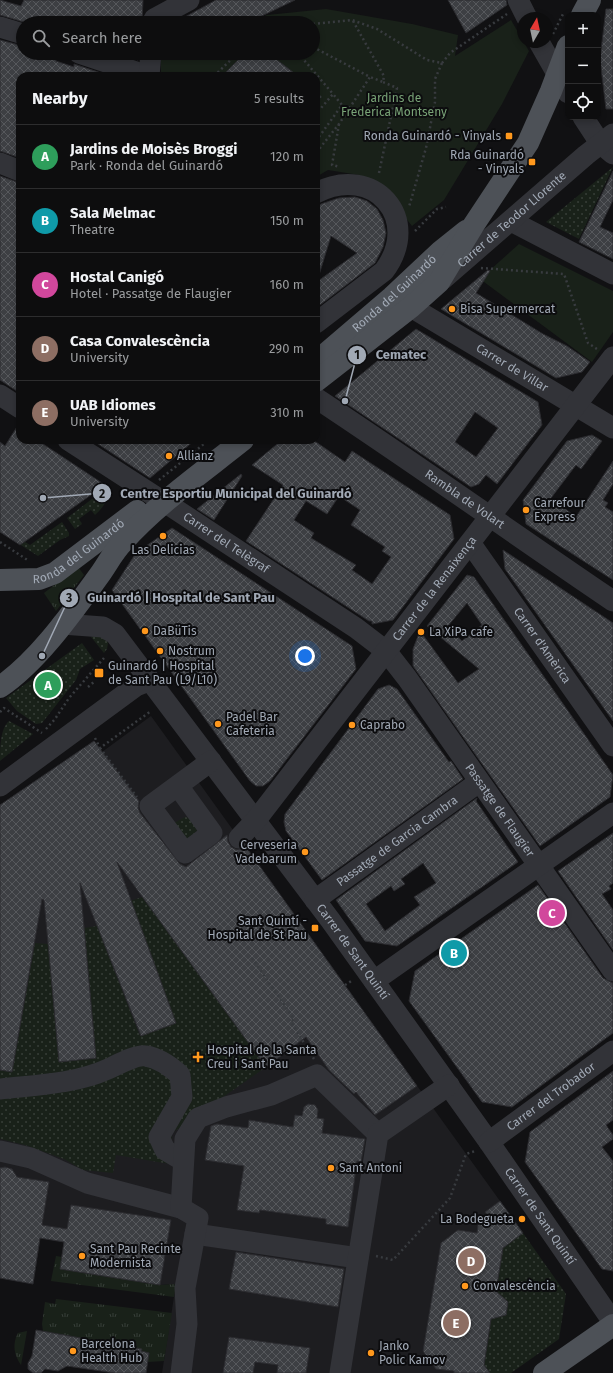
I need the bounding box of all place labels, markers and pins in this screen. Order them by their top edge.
place label: Ronda Guinardó - Vinyals [364,129,501,143]
marker: Ronda Guinardó - Vinyals [504,131,514,141]
place label: Rda Guinardó - Vinyals [450,148,524,176]
marker: Rda Guinardó - Vinyals [527,157,537,167]
place label: Bisa Supermercat [460,302,556,316]
marker: Bisa Supermercat [447,304,457,314]
callout: Cematec [347,342,434,367]
place label: Allianz [177,449,213,463]
marker: Allianz [164,451,174,461]
callout: Centre Esportiu Municipal del Guinardó [92,481,360,506]
place label: Carrefour Express [534,496,585,524]
marker: Carrefour Express [521,505,531,515]
marker: Las Delicias [158,531,168,541]
place label: Las Delicias [131,543,195,557]
callout: Guinardó | Hospital de Sant Pau [59,585,283,610]
place label: DaBüTis [153,624,197,638]
place label: La XiPa cafe [429,625,493,639]
marker: DaBüTis [140,626,150,636]
marker: La XiPa cafe [416,627,426,637]
place label: Nostrum [168,644,215,658]
marker: Nostrum [155,646,165,656]
place label: Guinardó | Hospital de Sant Pau (L9/L10) [108,659,217,687]
marker: Guinardó | Hospital de Sant Pau (L9/L10) [93,667,105,679]
pin: A [35,670,61,700]
place label: Padel Bar Cafeteria [226,710,278,738]
place label: Caprabo [360,718,405,732]
marker: Padel Bar Cafeteria [213,719,223,729]
marker: Caprabo [347,720,357,730]
place label: Cerveseria Vadebarum [235,838,297,866]
marker: Cerveseria Vadebarum [300,847,310,857]
pin: C [539,898,565,928]
place label: Sant Quintí - Hospital de St Pau [208,914,307,942]
marker: Sant Quintí - Hospital de St Pau [310,923,320,933]
pin: B [441,938,467,968]
place label: Hospital de la Santa Creu i Sant Pau [207,1043,317,1071]
marker: Hospital de la Santa Creu i Sant Pau [192,1051,204,1063]
place label: Sant Antoni [339,1161,402,1175]
marker: Sant Antoni [326,1163,336,1173]
place label: La Bodegueta [440,1212,514,1226]
marker: La Bodegueta [517,1214,527,1224]
place label: Sant Pau Recinte Modernista [90,1242,181,1270]
pin: D [458,1246,484,1276]
marker: Sant Pau Recinte Modernista [77,1251,87,1261]
place label: Convalescència [473,1279,556,1293]
marker: Convalescència [460,1281,470,1291]
pin: E [443,1308,469,1338]
place label: Barcelona Health Hub [81,1337,142,1365]
place label: Janko Polic Kamov [379,1339,445,1367]
marker: Barcelona Health Hub [68,1346,78,1356]
marker: Janko Polic Kamov [366,1348,376,1358]

